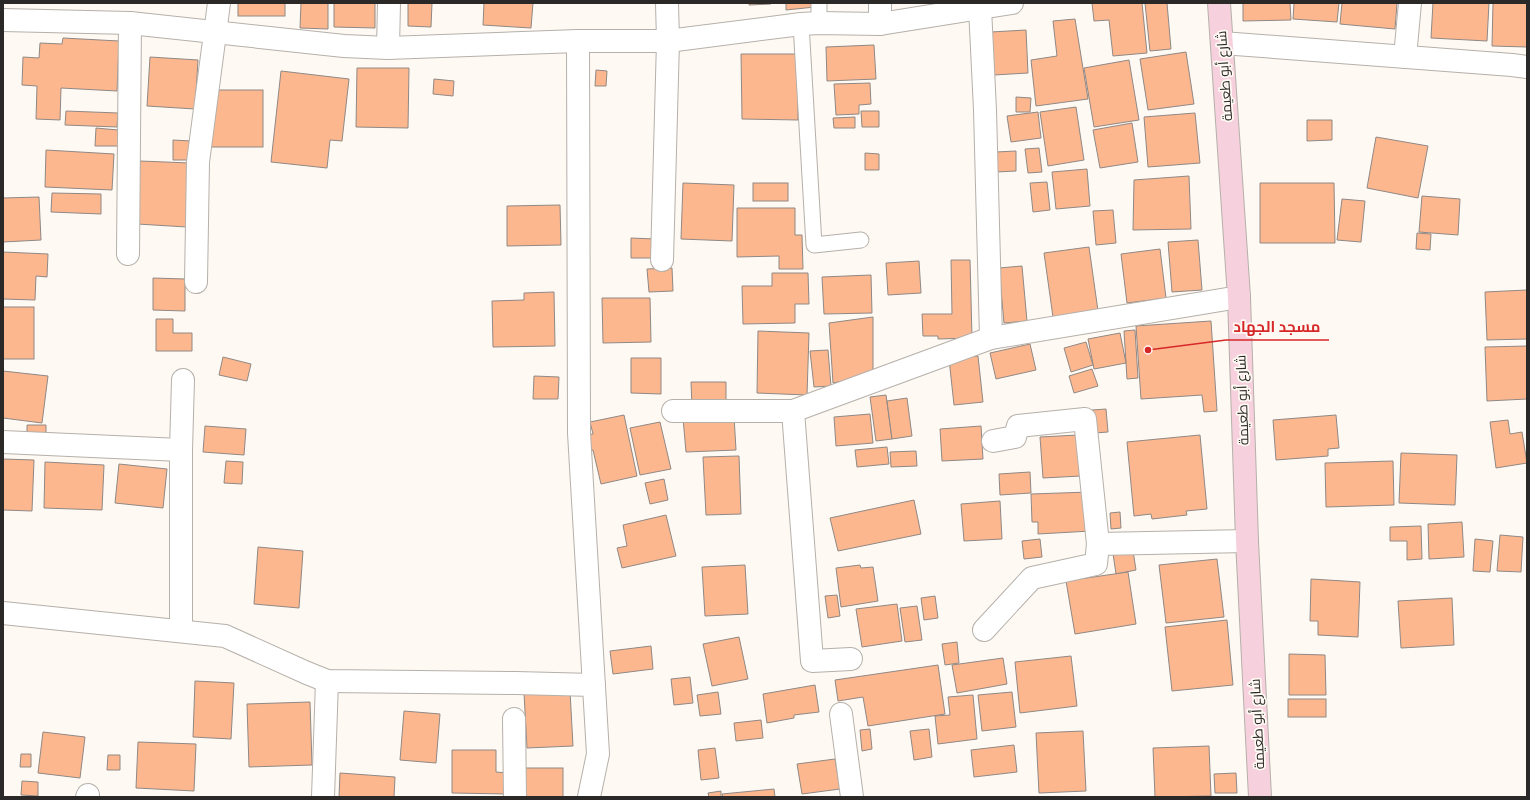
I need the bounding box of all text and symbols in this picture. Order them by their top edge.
street label: شارع أبو طعيمة [1212,30,1236,122]
callout: مسجد الجهاد [1226,313,1329,340]
text: مسجد الجهاد [1234,318,1320,336]
street label: شارع أبو طعيمة [1231,354,1253,446]
street label: شارع أبو طعيمة [1246,678,1268,770]

